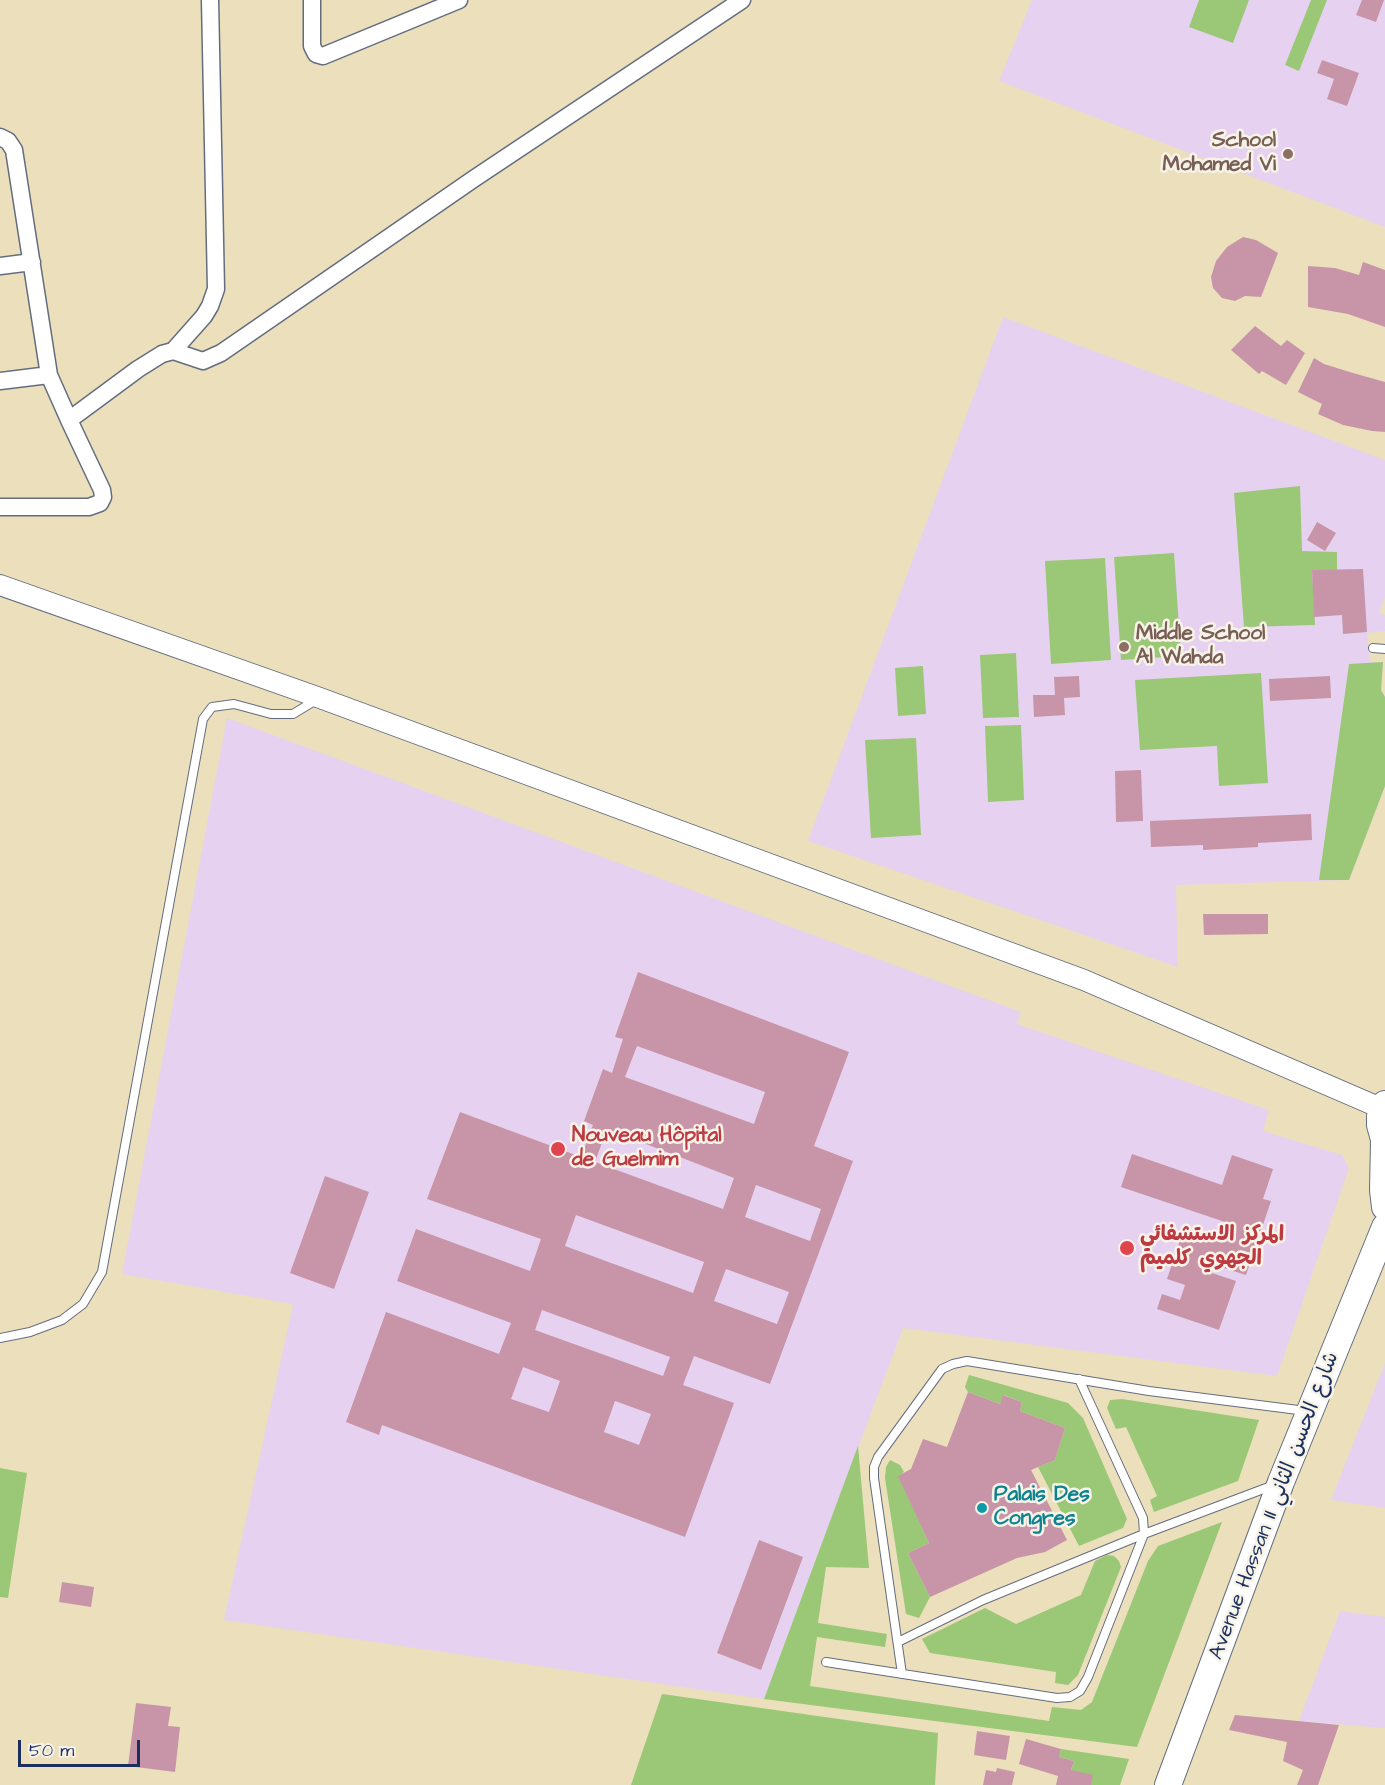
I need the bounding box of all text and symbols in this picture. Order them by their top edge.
place label: School Mohamed Vi [1163,129,1276,179]
marker: School Mohamed Vi [1281,147,1295,161]
place label: Middle School Al Wahda [1136,622,1265,672]
marker: Middle School Al Wahda [1117,640,1131,654]
place label: Nouveau Hôpital de Guelmim [572,1124,722,1174]
marker: Nouveau Hôpital de Guelmim [549,1140,567,1158]
place label: المركز الاستشفائي الجهوي كلميم [1140,1223,1284,1273]
marker: المركز الاستشفائي الجهوي كلميم [1118,1239,1136,1257]
street label: Avenue Hassan II شارع الحسن الثاني [1205,1349,1345,1663]
place label: Palais Des Congres [994,1483,1090,1533]
marker: Palais Des Congres [975,1501,989,1515]
scale bar [21,1728,142,1766]
text: 50 m [29,1738,74,1763]

